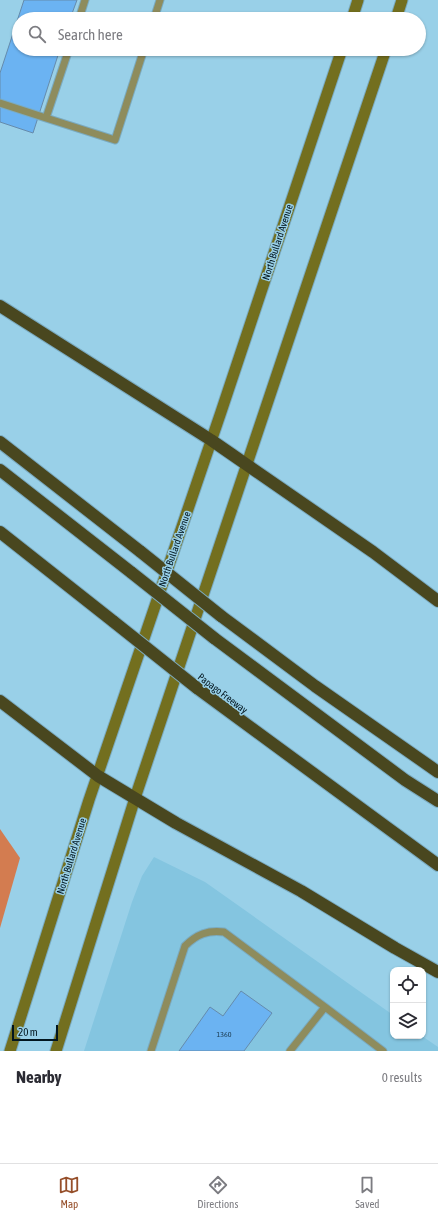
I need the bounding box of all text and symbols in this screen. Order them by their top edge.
search box [12,12,426,56]
icon: search [26,23,48,45]
text: Search here [58,26,123,43]
street label: North Bullard Avenue [260,203,295,281]
street label: North Bullard Avenue [156,510,193,588]
street label: Papago Freeway [196,671,250,716]
street label: North Bullard Avenue [55,816,88,895]
map controls [390,967,426,1039]
button: locate [390,967,426,1003]
button: layers [390,1003,426,1039]
scale bar [12,1023,58,1042]
text: 20 m [18,1026,38,1038]
house number: 1360 [216,1030,232,1039]
text: Nearby [16,1067,62,1087]
text: 0 results [382,1070,422,1085]
tab: Map [58,1174,80,1210]
tab: Directions [197,1174,238,1210]
tab: Saved [355,1174,380,1210]

